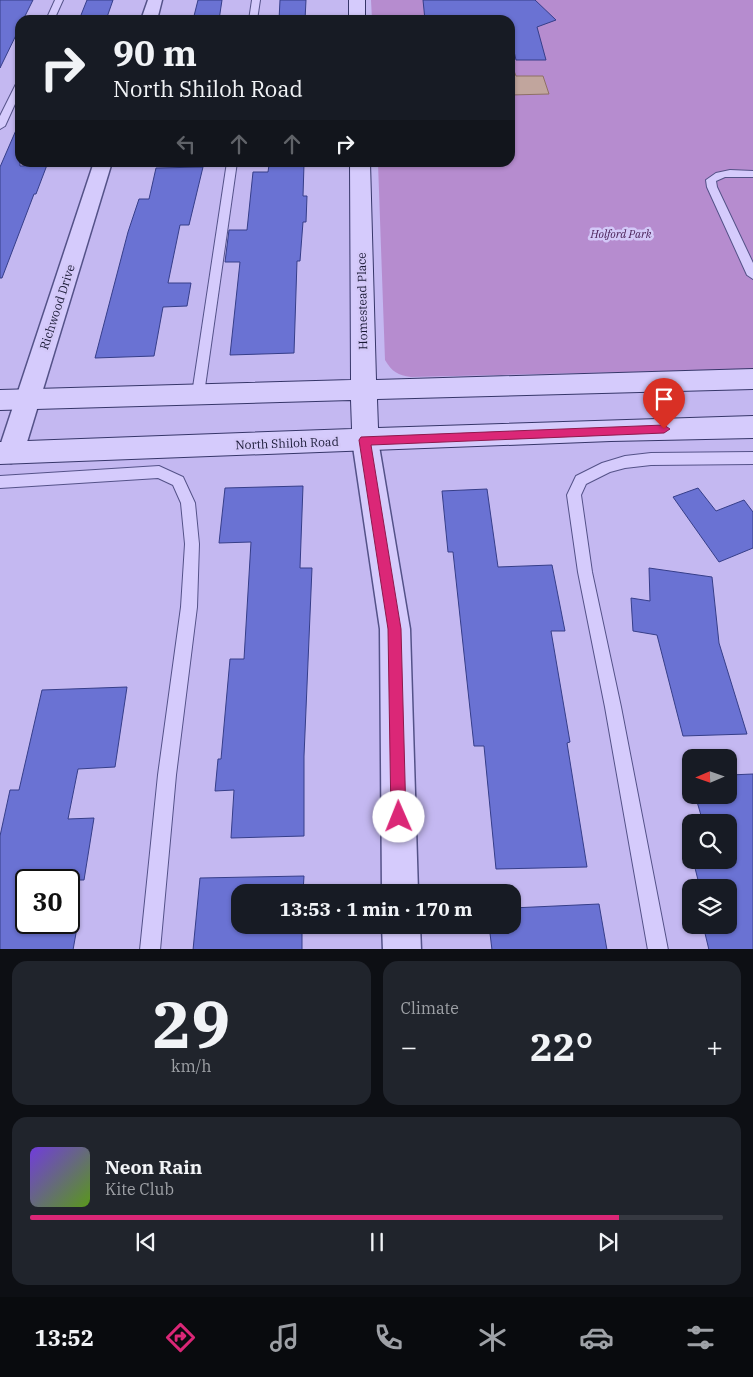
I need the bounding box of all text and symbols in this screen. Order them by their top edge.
text: 90 m [113,30,197,76]
icon: right [30,35,95,100]
text: North Shiloh Road [113,74,303,103]
icon: left [172,130,200,158]
icon: ahead [225,130,253,158]
icon: ahead [278,130,306,158]
icon: right [331,130,359,158]
park label: Holford Park [589,227,652,241]
street label: Homestead Place [354,252,370,350]
street label: Richwood Drive [36,262,78,352]
pin [643,378,685,429]
icon: arrive [650,385,678,413]
street label: North Shiloh Road [235,434,339,452]
north arrow [682,749,738,804]
map controls [682,749,737,934]
position arrow [372,790,424,842]
button: search [682,814,737,869]
speed limit sign: 30 [15,869,80,934]
button: layers [682,879,737,934]
text: 13:53 · 1 min · 170 m [280,897,472,921]
text: 29 [152,981,230,1066]
text: Climate [401,998,459,1018]
text: 22° [530,1022,593,1071]
text: − [401,1028,417,1065]
text: + [706,1028,723,1065]
text: km/h [171,1056,211,1076]
text: Neon Rain [105,1155,202,1179]
text: Kite Club [105,1179,174,1199]
icon: previous [132,1228,160,1256]
icon: pause [363,1228,391,1256]
icon: next [594,1228,622,1256]
icon: directions [163,1320,198,1355]
icon: music [267,1320,302,1355]
icon: phone [371,1320,406,1355]
icon: climate [475,1320,510,1355]
icon: car [579,1320,614,1355]
icon: filters [683,1320,718,1355]
text: 13:52 [35,1323,94,1352]

